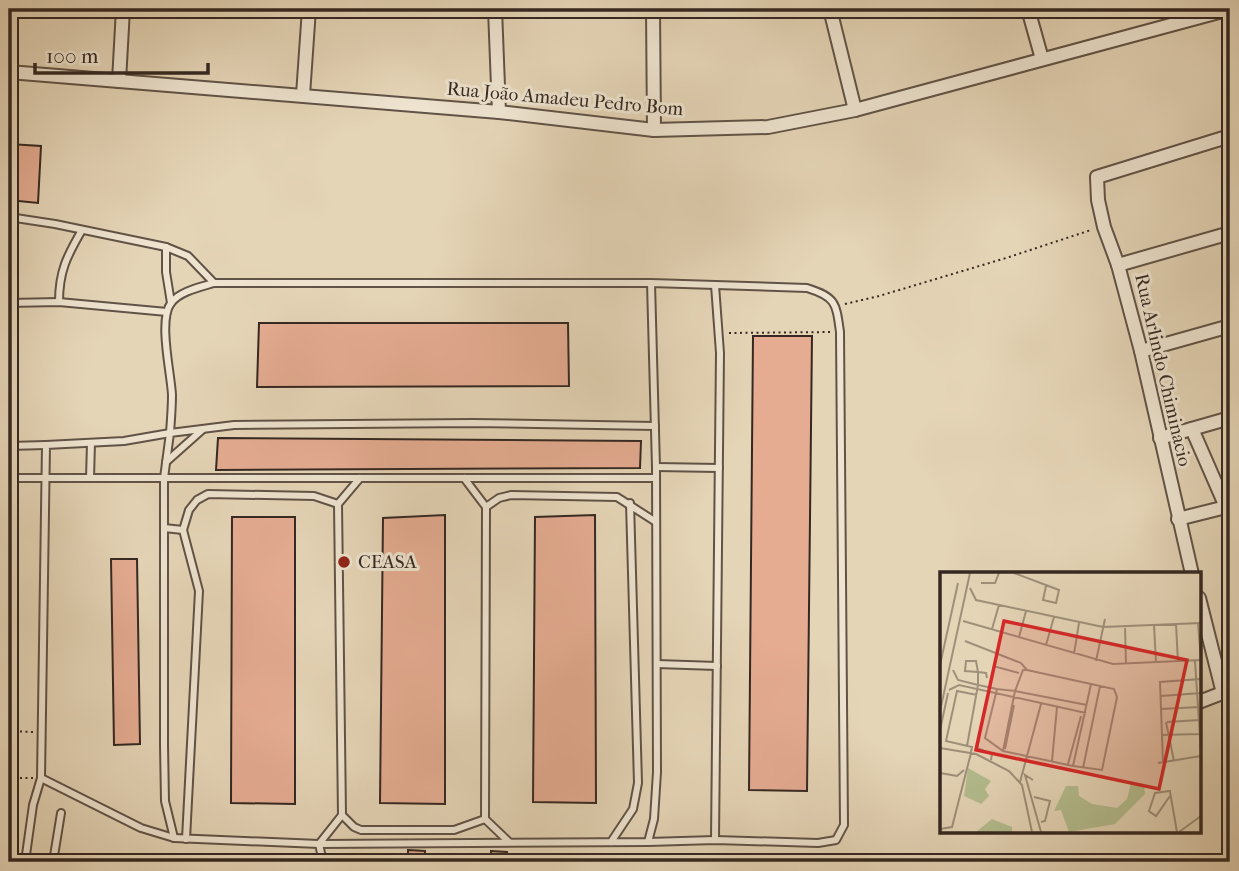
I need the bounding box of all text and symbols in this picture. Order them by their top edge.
scale bar [35,32,208,76]
text: 100 m [46,44,99,68]
street label: Rua João Amadeu Pedro Bom [446,78,684,120]
street label: Rua Arlindo Chiminacio [1130,272,1196,469]
place label: CEASA [358,551,418,573]
marker: CEASA [336,554,352,570]
inset map [940,572,1200,832]

